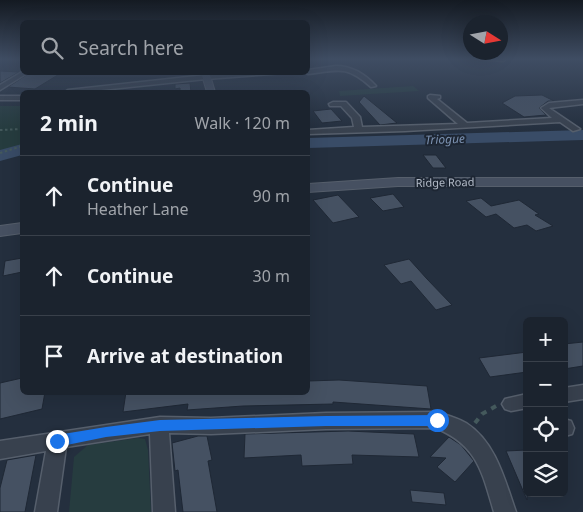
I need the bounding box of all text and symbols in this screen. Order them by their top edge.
north arrow [463,15,508,60]
search box [20,20,310,75]
icon: search [38,34,66,62]
text: Search here [78,35,184,61]
text: 2 min [40,109,98,137]
text: Walk · 120 m [195,112,290,134]
water label: Triogue [425,130,465,148]
text: Continue [87,172,173,198]
street label: Ridge Road [416,174,474,190]
icon: ahead [40,182,68,210]
text: 90 m [253,185,290,207]
text: Heather Lane [87,198,189,220]
icon: ahead [40,262,68,290]
text: Continue [87,263,173,289]
text: 30 m [253,265,290,287]
map controls [523,317,568,497]
button: + [523,317,568,362]
icon: arrive [40,342,68,370]
text: Arrive at destination [87,343,283,369]
button: − [523,362,568,407]
button: locate [523,407,568,452]
route start [426,409,449,432]
route end [46,430,69,453]
button: layers [523,452,568,497]

